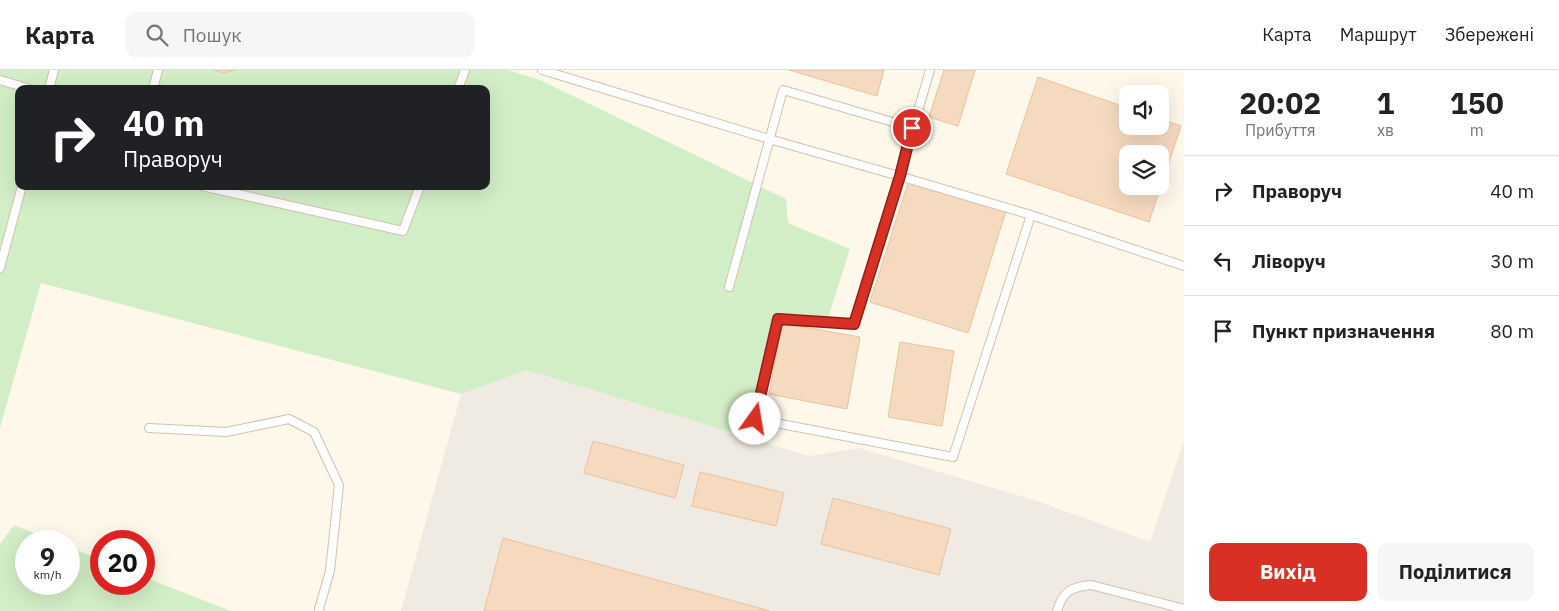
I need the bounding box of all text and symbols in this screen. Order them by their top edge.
search box [125,12,475,57]
text: Карта [25,19,95,51]
icon: search [143,21,171,49]
text: Пошук [183,23,242,47]
text: Карта [1262,23,1312,46]
text: Маршрут [1340,23,1417,46]
text: Збережені [1445,23,1534,46]
text: 20:02 [1239,83,1321,122]
text: 1 [1376,83,1394,122]
text: 150 [1450,83,1504,122]
map controls [1119,85,1169,195]
button: sound [1119,85,1169,135]
text: 40 m [123,100,205,146]
icon: right [40,105,105,170]
pin [891,107,933,149]
icon: arrive [898,114,926,142]
text: Прибуття [1245,120,1315,140]
text: хв [1377,120,1394,140]
text: m [1470,120,1484,140]
text: Праворуч [123,144,223,173]
button: layers [1119,145,1169,195]
icon: right [1209,177,1237,205]
text: Праворуч [1252,179,1342,203]
text: 40 m [1490,179,1534,203]
icon: left [1209,247,1237,275]
text: Ліворуч [1252,249,1326,273]
text: 30 m [1490,249,1534,273]
icon: arrive [1209,317,1237,345]
text: Пункт призначення [1252,319,1435,343]
text: 80 m [1490,319,1534,343]
position arrow [728,392,780,444]
speed limit sign: 20 [90,530,155,595]
text: 9 [40,540,55,573]
button: Вихід [1209,543,1367,601]
button: Поділитися [1377,543,1534,601]
text: km/h [33,567,62,582]

